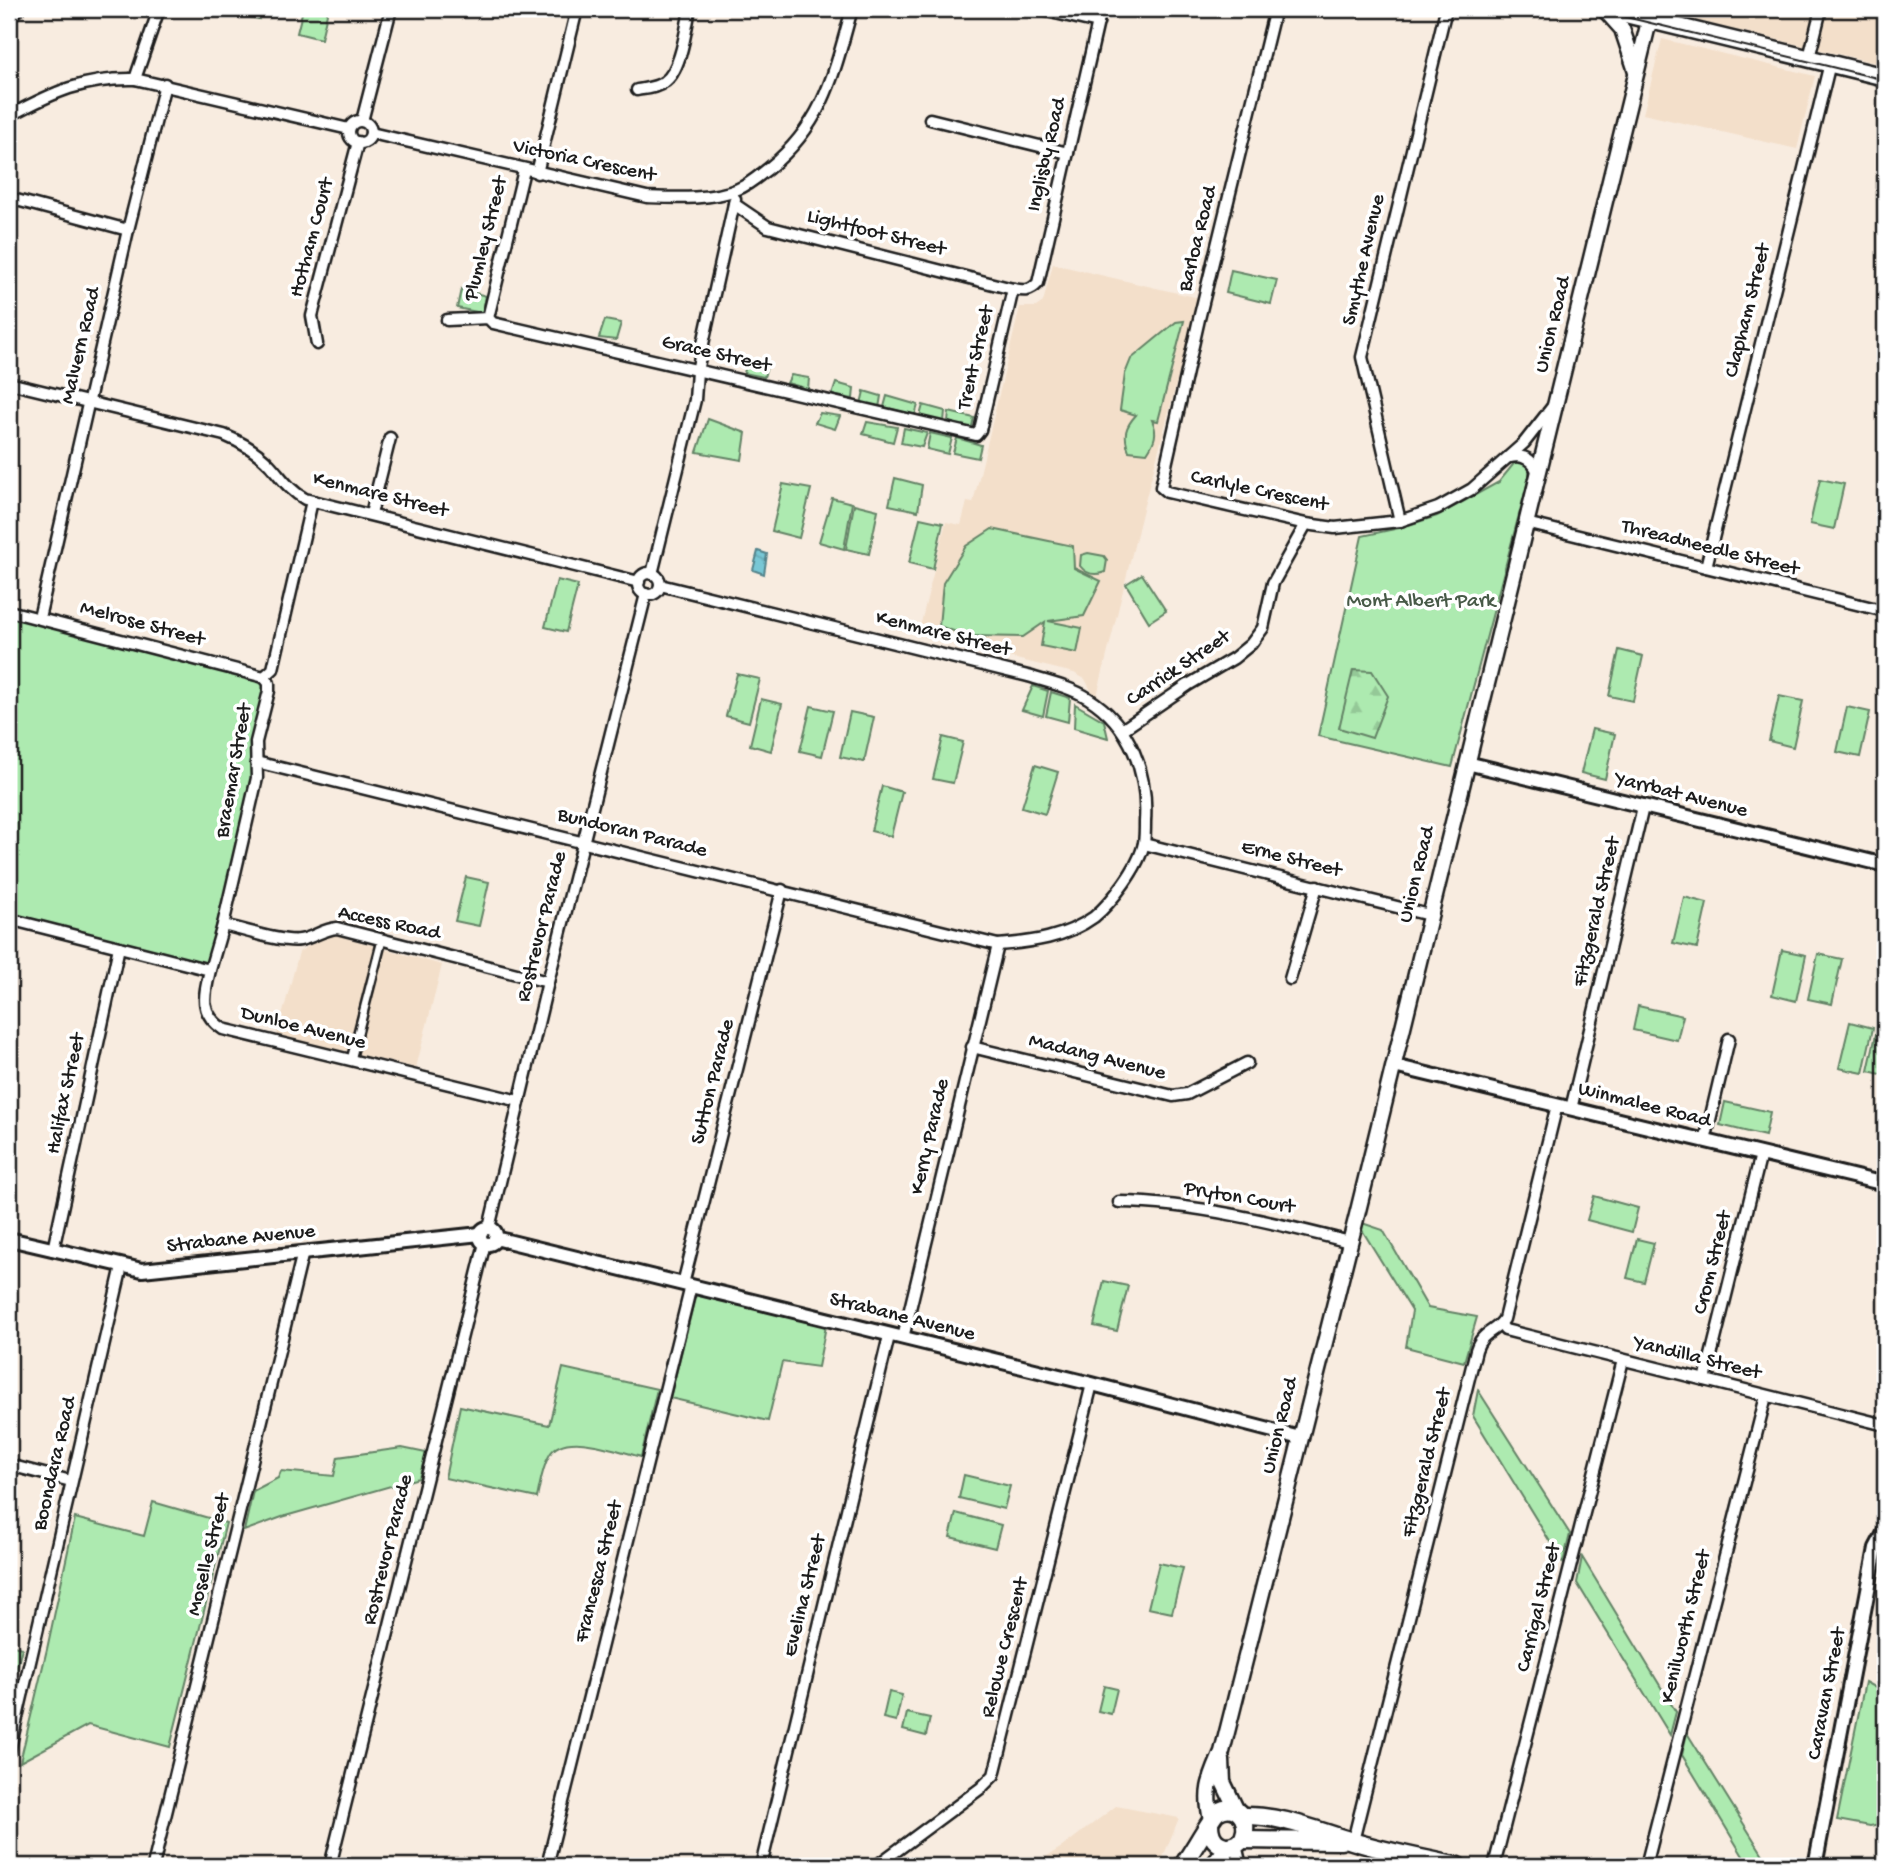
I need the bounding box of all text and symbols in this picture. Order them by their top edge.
street label: Inglisby Road [1023,94,1074,214]
street label: Victoria Crescent [509,134,660,190]
street label: Plumley Street [459,172,515,305]
street label: Hotham Court [285,173,342,300]
street label: Barloa Road [1174,182,1225,295]
street label: Smythe Avenue [1338,191,1392,328]
street label: Lightfoot Street [804,205,950,264]
street label: Clapham Street [1720,239,1778,380]
street label: Union Road [1530,273,1578,376]
street label: Malvern Road [56,283,108,407]
street label: Trent Street [953,301,1002,413]
street label: Grace Street [659,330,775,380]
street label: Carlyle Crescent [1188,465,1332,519]
street label: Kenmare Street [310,467,452,525]
street label: Threadneedle Street [1618,515,1804,584]
park label: Mont Albert Park [1347,590,1498,615]
street label: Melrose Street [77,596,209,654]
street label: Kenmare Street [873,606,1015,664]
street label: Carrick Street [1122,624,1238,713]
street label: Braemar Street [211,700,260,841]
street label: Yarrbat Avenue [1610,767,1751,825]
street label: Bundoran Parade [554,803,711,865]
street label: Union Road [1394,823,1442,926]
street label: Fitzgerald Street [1568,832,1628,990]
street label: Erne Street [1238,835,1346,885]
street label: Rostrevor Parade [512,848,574,1005]
street label: Access Road [336,901,444,947]
street label: Dunloe Avenue [236,1001,369,1057]
street label: Sutton Parade [686,1016,742,1147]
street label: Halifax Street [42,1029,93,1157]
street label: Madang Avenue [1026,1029,1169,1087]
street label: Kerry Parade [906,1076,957,1197]
street label: Winmalee Road [1575,1077,1715,1135]
street label: Pryton Court [1181,1177,1299,1221]
street label: Crom Street [1689,1206,1739,1317]
street label: Strabane Avenue [166,1220,318,1260]
street label: Strabane Avenue [827,1288,978,1348]
street label: Yandilla Street [1629,1331,1765,1387]
street label: Union Road [1257,1374,1305,1477]
street label: Fitzgerald Street [1397,1383,1459,1541]
street label: Boondara Road [28,1393,84,1534]
street label: Rostrevor Parade [358,1471,420,1628]
street label: Moselle Street [183,1489,238,1619]
street label: Francesca Street [570,1496,630,1646]
street label: Evelina Street [779,1530,834,1660]
street label: Carrigal Street [1512,1539,1569,1675]
street label: Kenilworth Street [1656,1545,1719,1706]
street label: Relowe Crescent [977,1573,1036,1721]
street label: Caravan Street [1803,1623,1854,1762]

